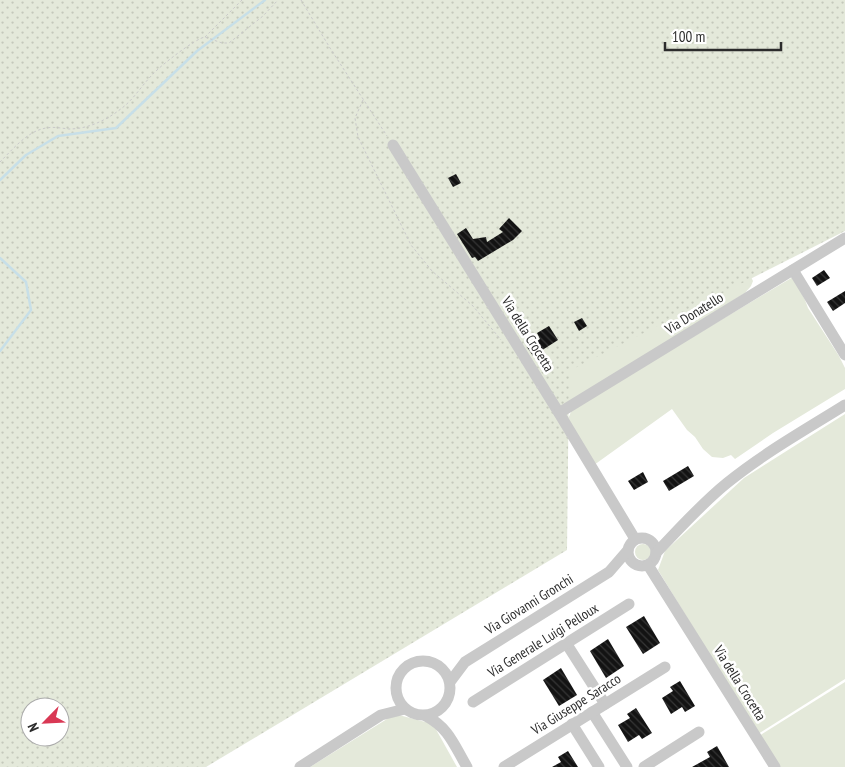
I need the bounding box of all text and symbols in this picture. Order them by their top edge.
scale bar [665,20,781,52]
text: 100 m [672,27,705,46]
street label: Via Donatello [661,288,726,338]
street label: Via della Crocetta [497,292,558,375]
street label: Via Giovanni Gronchi [481,570,576,639]
street label: Via Generale Luigi Pelloux [484,599,602,682]
street label: Via della Crocetta [709,641,770,724]
street label: Via Giuseppe Saracco [527,669,624,739]
north arrow [20,697,70,747]
text: N [23,720,43,734]

